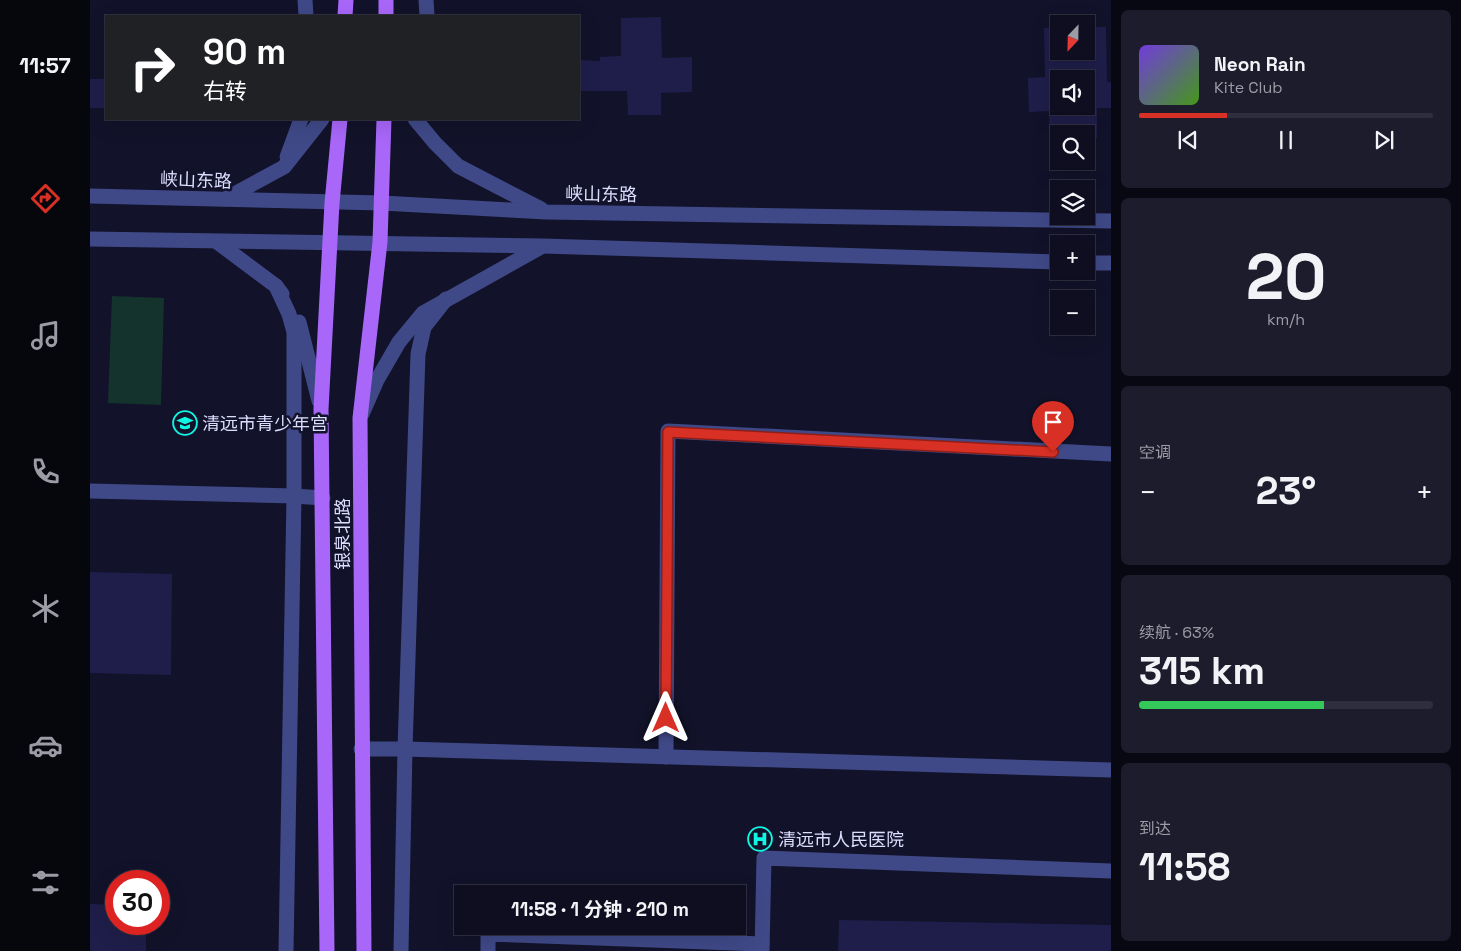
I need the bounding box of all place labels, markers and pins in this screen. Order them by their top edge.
pin [1032,401,1074,452]
school or university icon: 清远市青少年宫 [172,410,198,436]
place label: 清远市青少年宫 [202,412,328,435]
hospital icon: 清远市人民医院 [747,826,773,852]
place label: 清远市人民医院 [778,828,904,851]

